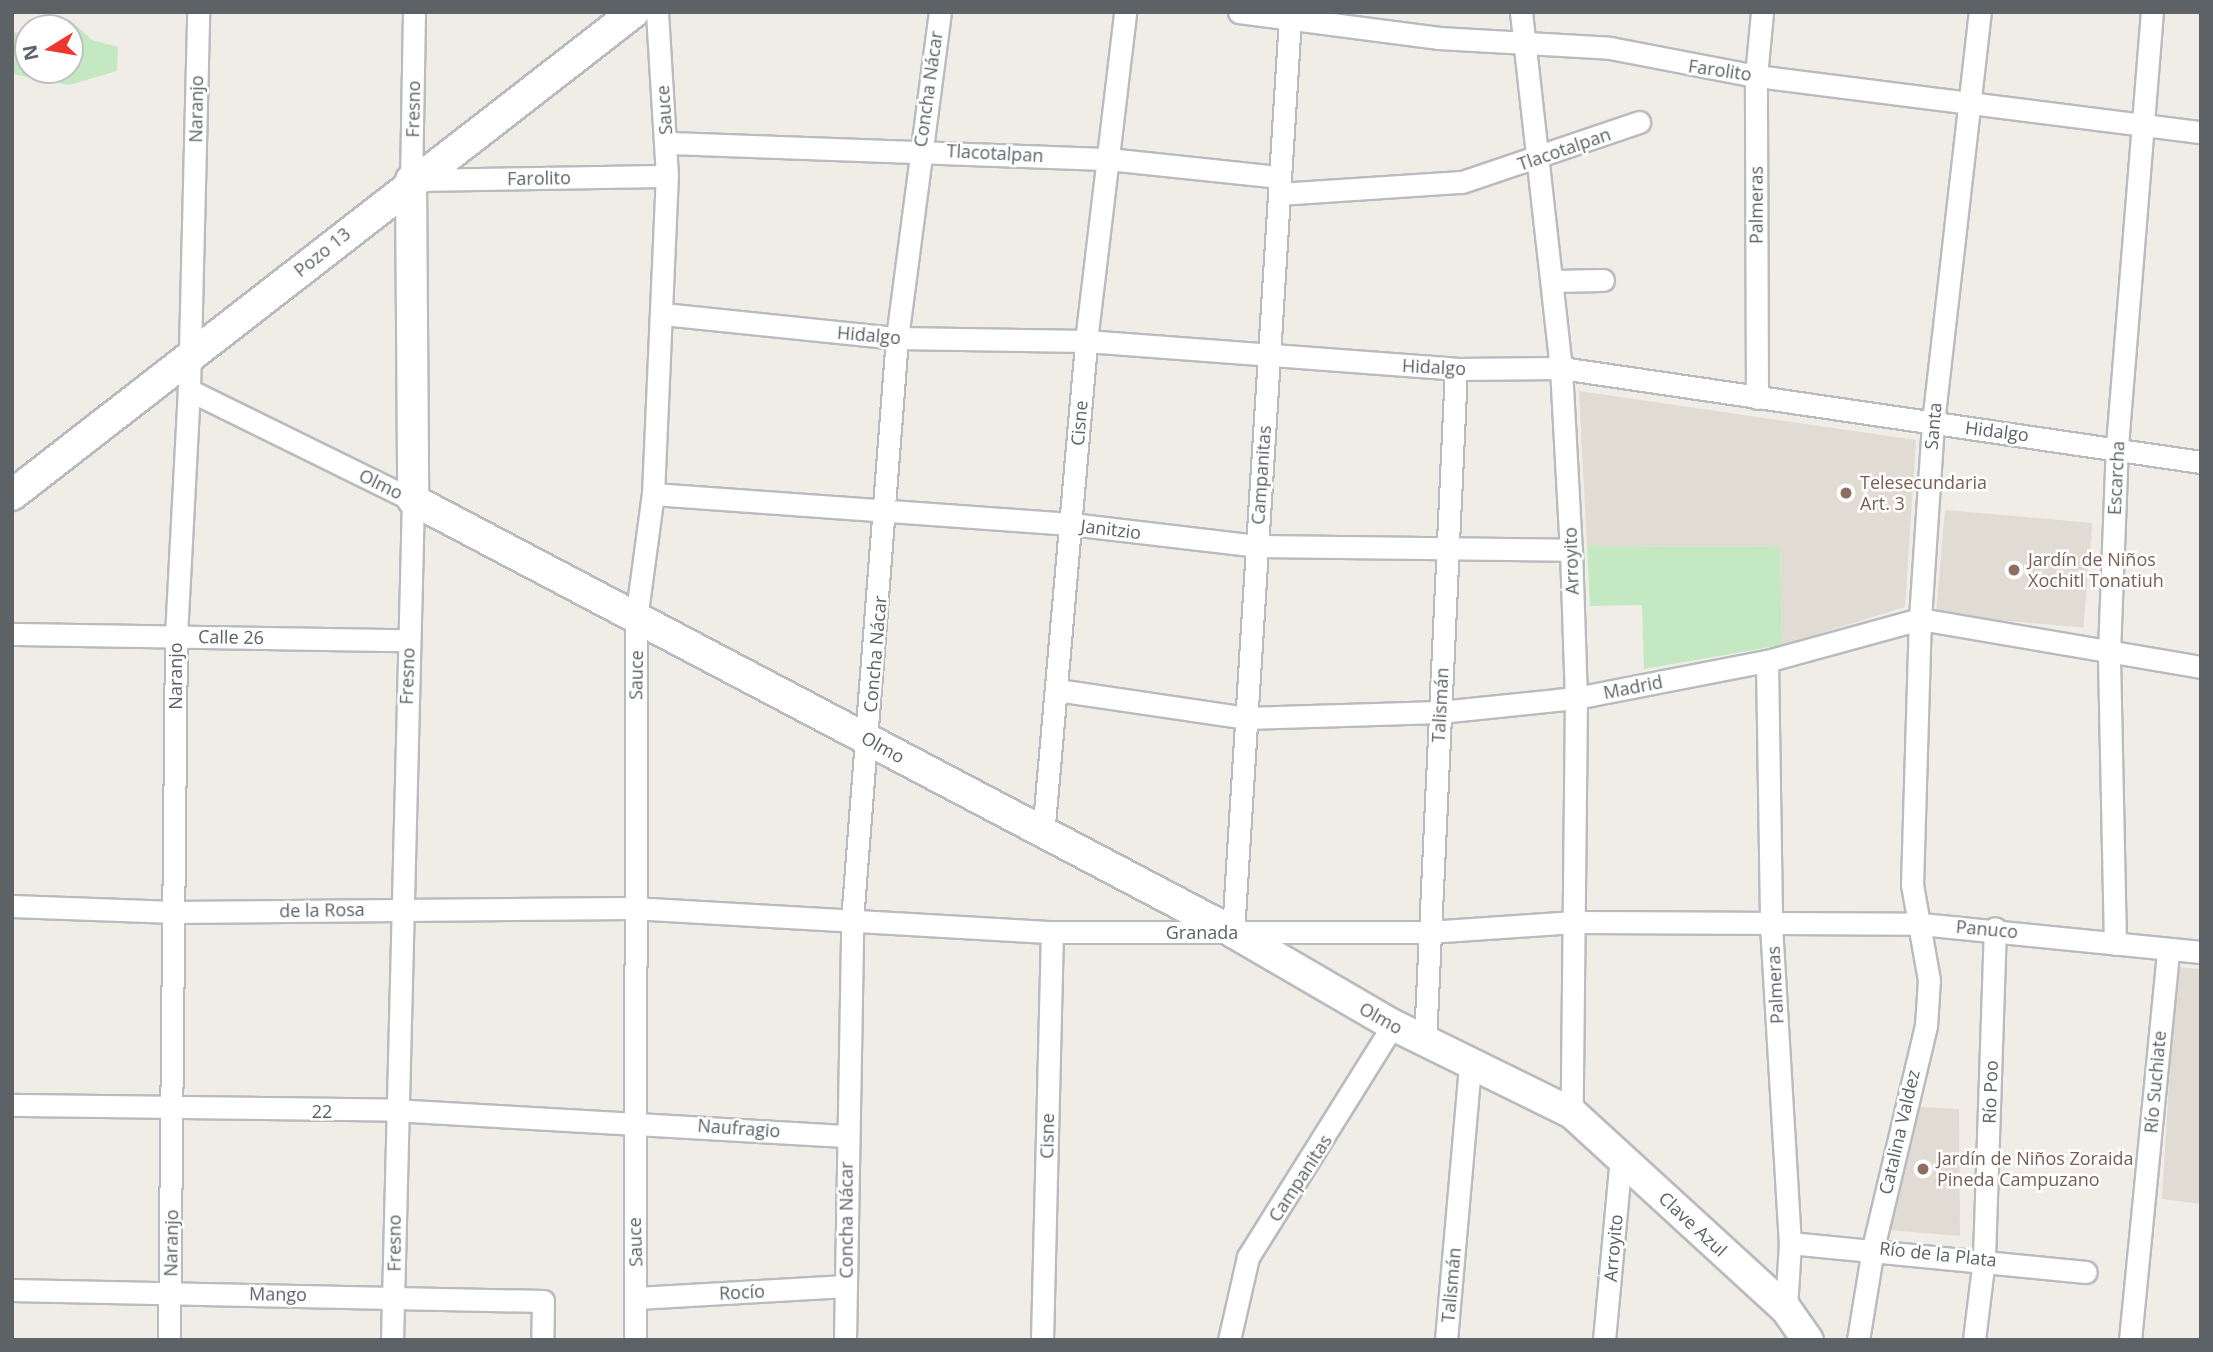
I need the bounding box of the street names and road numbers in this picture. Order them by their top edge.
street label: Concha Nácar [909,30,947,148]
street label: Farolito [1687,55,1753,85]
street label: Naranjo [185,75,207,143]
street label: Fresno [402,80,424,138]
street label: Sauce [651,84,677,136]
street label: Tlacotalpan [1515,123,1613,175]
street label: Tlacotalpan [946,140,1044,166]
street label: Palmeras [1745,166,1767,244]
street label: Farolito [507,167,571,189]
street label: Pozo 13 [289,223,355,281]
street label: Hidalgo [836,321,902,349]
street label: Hidalgo [1401,355,1467,379]
street label: Cisne [1066,399,1092,447]
street label: Santa [1920,401,1946,451]
street label: Hidalgo [1964,416,2030,446]
street label: Campanitas [1247,425,1275,525]
street label: Escarcha [2103,440,2129,516]
street label: Olmo [356,464,406,504]
street label: Janitzio [1080,515,1142,543]
street label: Arroyito [1559,527,1583,595]
street label: Concha Nácar [859,595,891,713]
street label: Calle 26 [198,626,264,648]
street label: Naranjo [164,642,186,710]
street label: Fresno [395,647,419,705]
street label: Sauce [625,650,647,700]
street label: Talismán [1427,667,1453,743]
street label: Madrid [1601,671,1665,703]
street label: Olmo [858,726,908,768]
street label: de la Rosa [279,898,365,922]
street label: Panuco [1955,916,2019,942]
street label: Granada [1166,921,1238,943]
street label: Palmeras [1762,945,1788,1025]
street label: Olmo [1356,997,1406,1039]
street label: Río Suchiate [2140,1030,2170,1134]
street label: Río Poo [1978,1060,2002,1124]
street label: Catalina Valdez [1874,1068,1924,1196]
street label: 22 [312,1100,332,1122]
street label: Cisne [1036,1113,1058,1159]
street label: Naufragio [697,1114,781,1142]
street label: Campanitas [1264,1130,1336,1226]
street label: Concha Nácar [835,1161,857,1279]
street label: Clave Azul [1655,1187,1731,1261]
street label: Naranjo [160,1209,182,1277]
street label: Arroyito [1599,1213,1627,1283]
street label: Fresno [383,1214,405,1272]
street label: Sauce [623,1217,647,1267]
street label: Río de la Plata [1878,1237,1998,1271]
street label: Talismán [1437,1247,1465,1323]
street label: Rocío [719,1280,765,1304]
street label: Mango [249,1283,307,1305]

